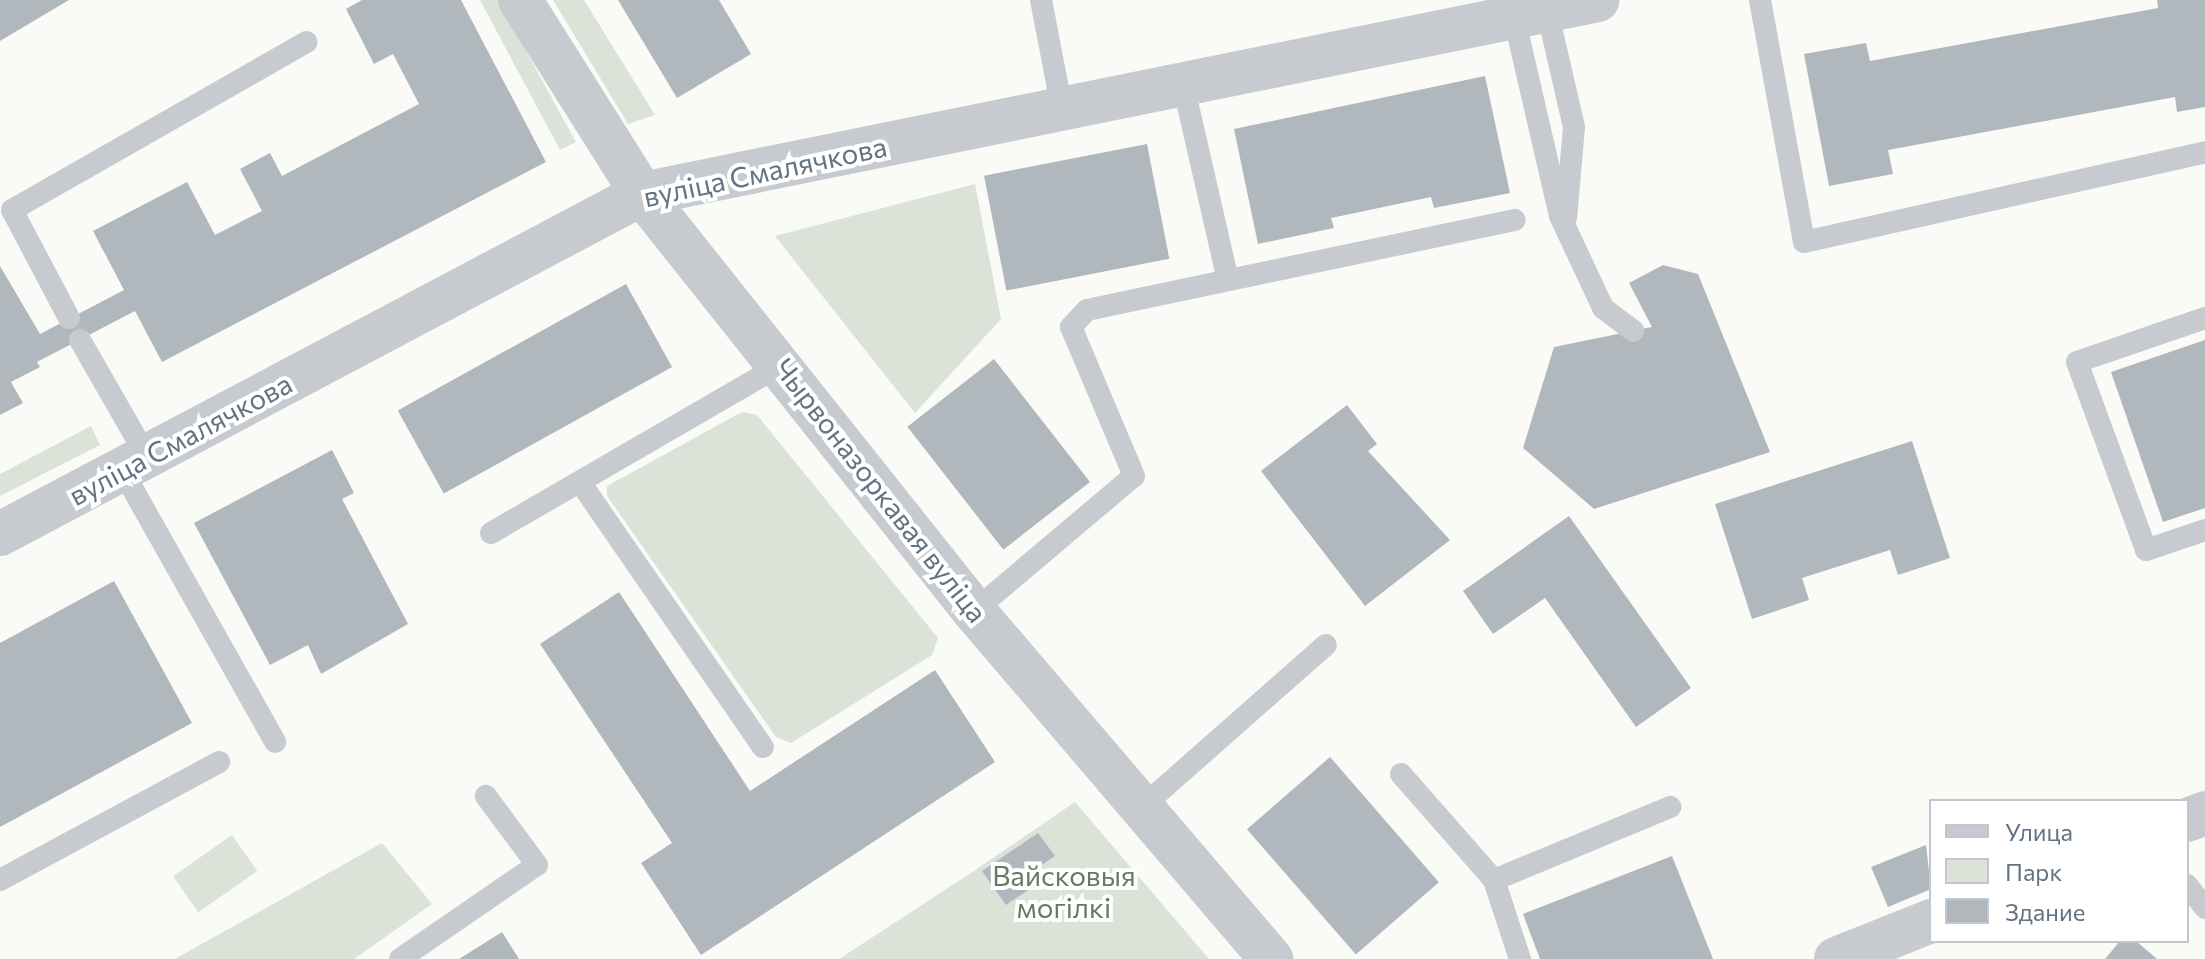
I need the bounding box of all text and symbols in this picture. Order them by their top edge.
street label: вуліца Смалячкова [640,129,890,213]
street label: Чырвоназоркавая вуліца [768,351,994,629]
street label: вуліца Смалячкова [63,366,297,512]
legend [1929,799,2189,943]
text: Улица [2005,817,2073,846]
text: Парк [2005,857,2062,886]
park label: Вайсковыя могілкі [992,858,1136,924]
text: Здание [2005,897,2085,926]

